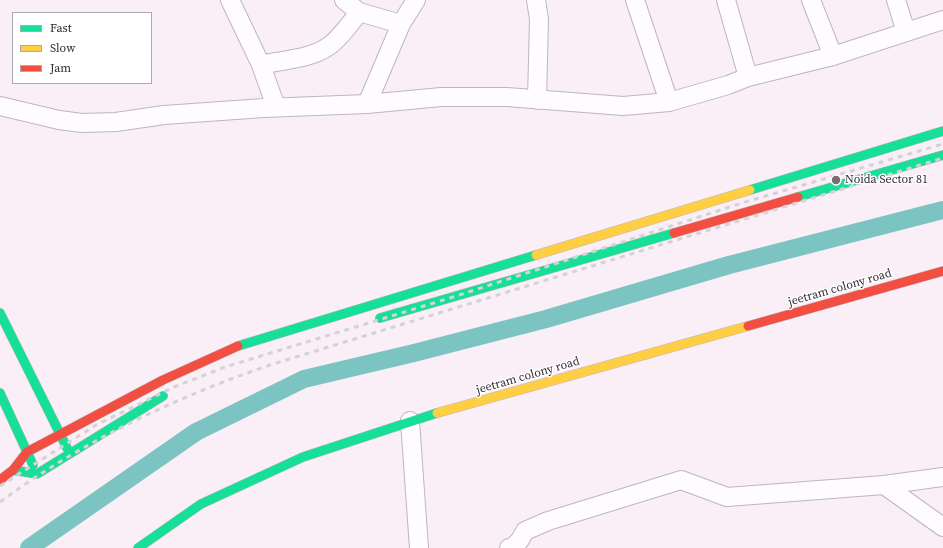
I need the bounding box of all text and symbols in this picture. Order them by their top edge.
legend [12,12,152,84]
text: Fast [50,20,72,36]
text: Slow [50,40,75,56]
text: Jam [50,60,71,76]
place label: Noida Sector 81 [845,173,928,187]
marker: Noida Sector 81 [830,174,842,186]
street label: jeetram colony road [787,266,893,310]
street label: jeetram colony road [475,354,581,398]

